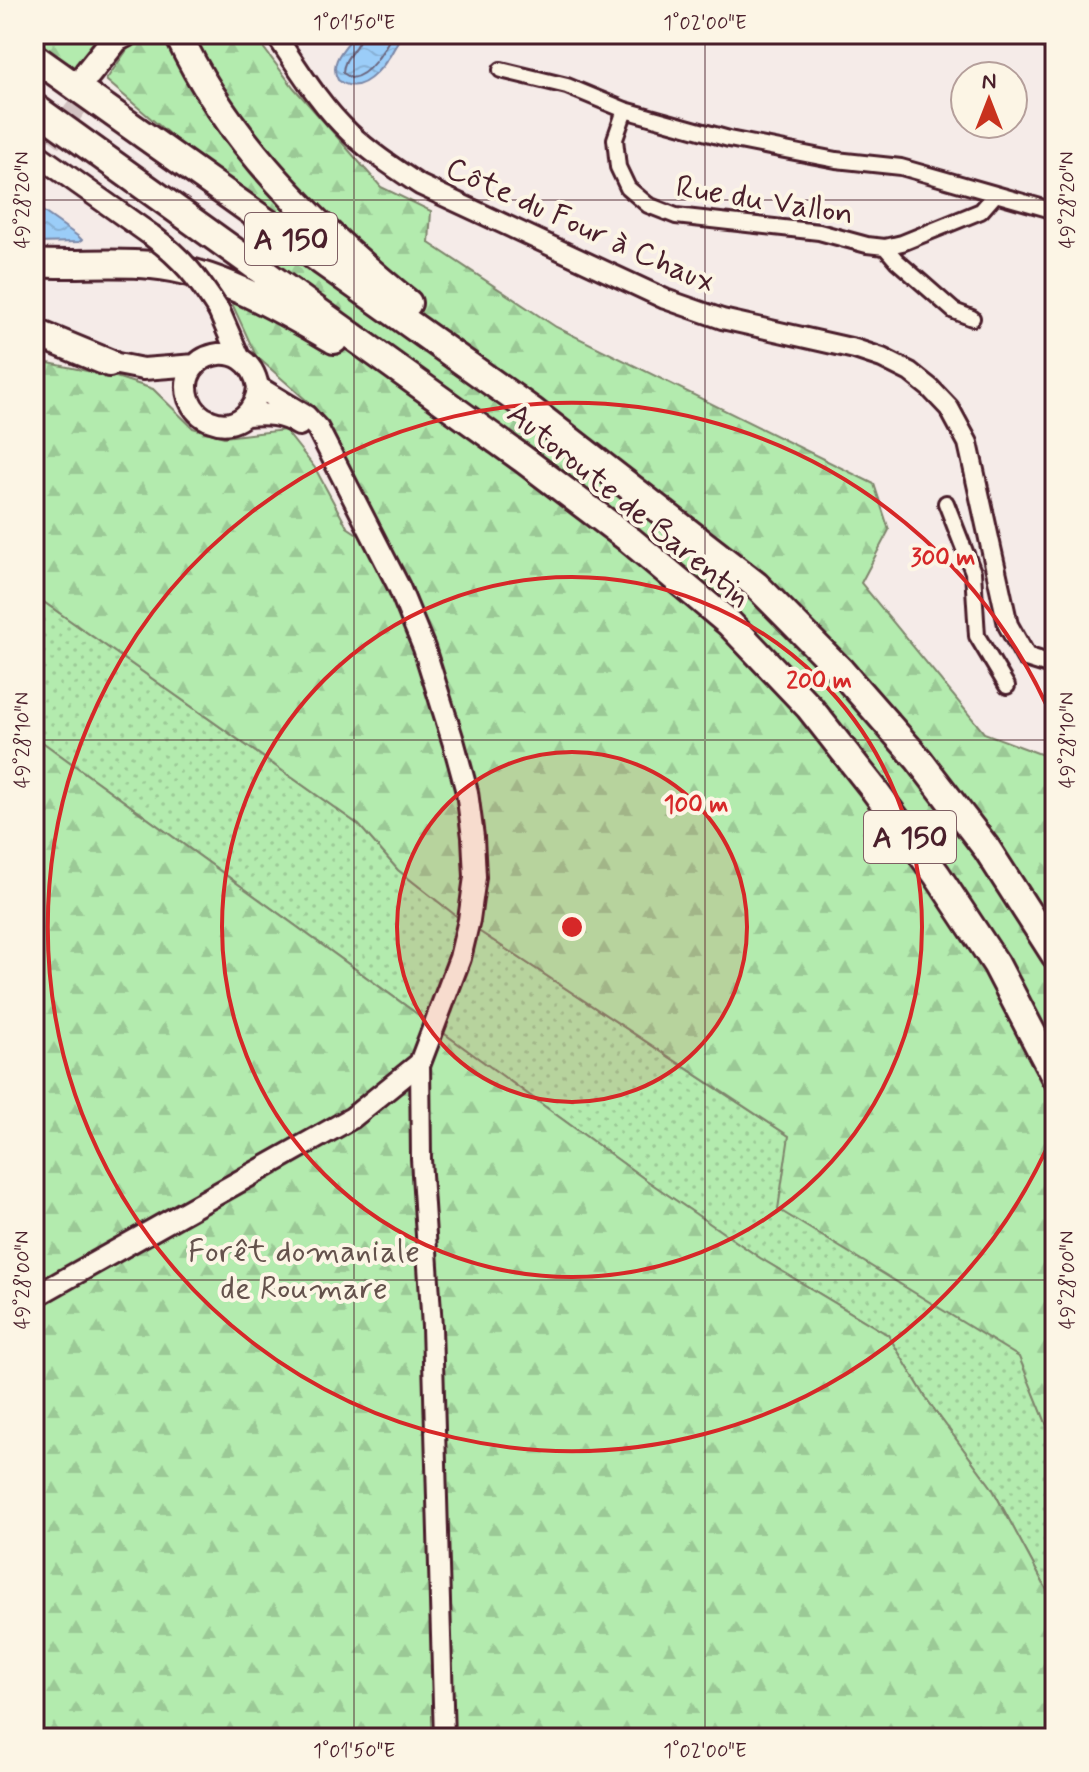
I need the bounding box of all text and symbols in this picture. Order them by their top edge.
text: 1°01'50"E [313,10,395,37]
text: 1°02'00"E [663,10,747,37]
north arrow [949,60,1029,140]
text: N [982,68,996,96]
street label: Côte du Four à Chaux [439,148,721,304]
text: 49°28'20"N [10,151,37,249]
text: 49°28'20"N [1055,151,1082,249]
street label: Rue du Vallon [673,166,857,236]
road number: A 150 [245,213,337,265]
street label: Autoroute de Barentin [498,394,760,617]
text: 300 m [911,543,975,574]
text: 200 m [786,666,852,697]
text: 49°28'10"N [10,692,37,788]
text: 49°28'10"N [1055,692,1082,788]
text: 100 m [664,790,728,821]
road number: A 150 [864,811,956,863]
centre of rings [558,913,586,941]
text: 49°28'00"N [10,1231,37,1329]
park label: Forêt domaniale de Roumare [188,1231,420,1310]
text: 49°28'00"N [1055,1231,1082,1329]
text: 1°01'50"E [313,1738,395,1765]
text: 1°02'00"E [663,1738,747,1765]

